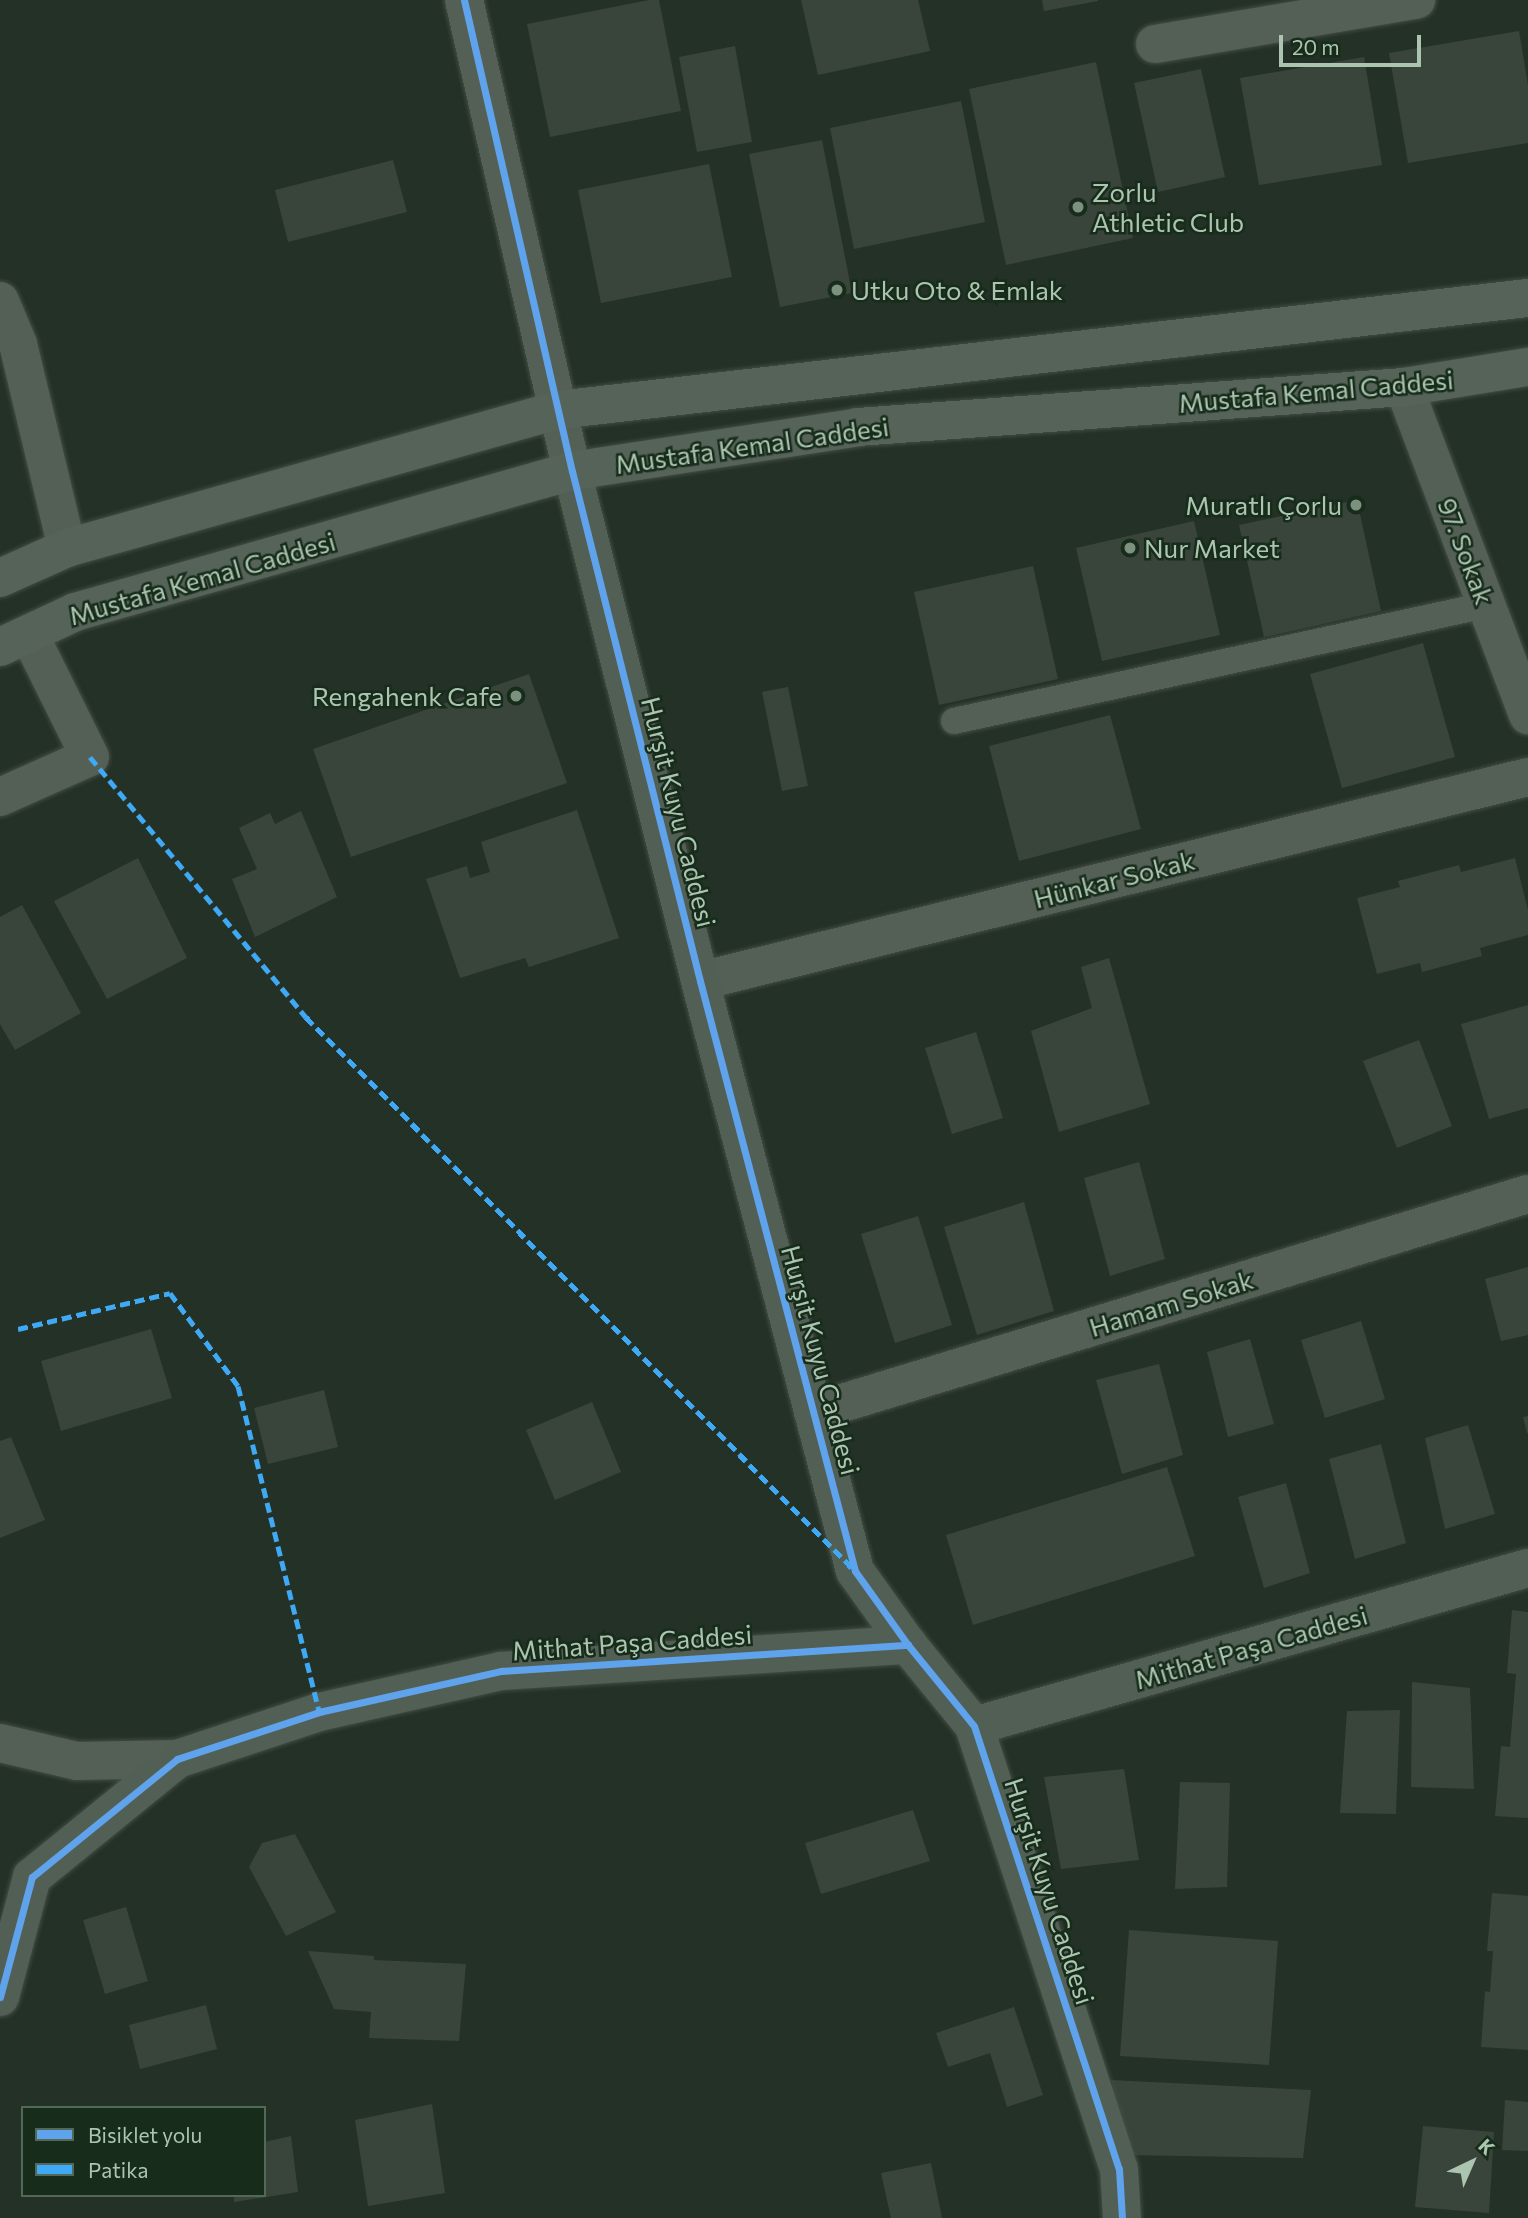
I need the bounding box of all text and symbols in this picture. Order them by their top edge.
scale bar [1283,21,1425,65]
text: 20 m [1292,34,1340,59]
place label: Zorlu Athletic Club [1092,176,1244,238]
marker: Zorlu Athletic Club [1070,199,1086,215]
place label: Utku Oto & Emlak [851,274,1063,306]
marker: Utku Oto & Emlak [829,282,845,298]
street label: Mustafa Kemal Caddesi [1177,363,1455,419]
street label: Mustafa Kemal Caddesi [613,410,891,480]
place label: Muratlı Çorlu [1185,489,1342,521]
street label: 97. Sokak [1431,493,1501,609]
marker: Muratlı Çorlu [1348,497,1364,513]
street label: Mustafa Kemal Caddesi [65,525,339,631]
place label: Nur Market [1144,532,1280,564]
marker: Nur Market [1122,540,1138,556]
place label: Rengahenk Cafe [312,680,502,712]
marker: Rengahenk Cafe [508,688,524,704]
street label: Hurşit Kuyu Caddesi [635,694,723,930]
street label: Hünkar Sokak [1030,844,1198,914]
street label: Hurşit Kuyu Caddesi [775,1242,867,1478]
street label: Hamam Sokak [1085,1263,1257,1343]
street label: Mithat Paşa Caddesi [1131,1599,1371,1695]
street label: Mithat Paşa Caddesi [511,1618,753,1666]
street label: Hurşit Kuyu Caddesi [999,1774,1101,2008]
legend [21,2106,266,2197]
text: Bisiklet yolu [88,2122,202,2147]
north arrow [1437,2127,1507,2197]
text: K [1474,2134,1500,2159]
text: Patika [88,2157,149,2182]

